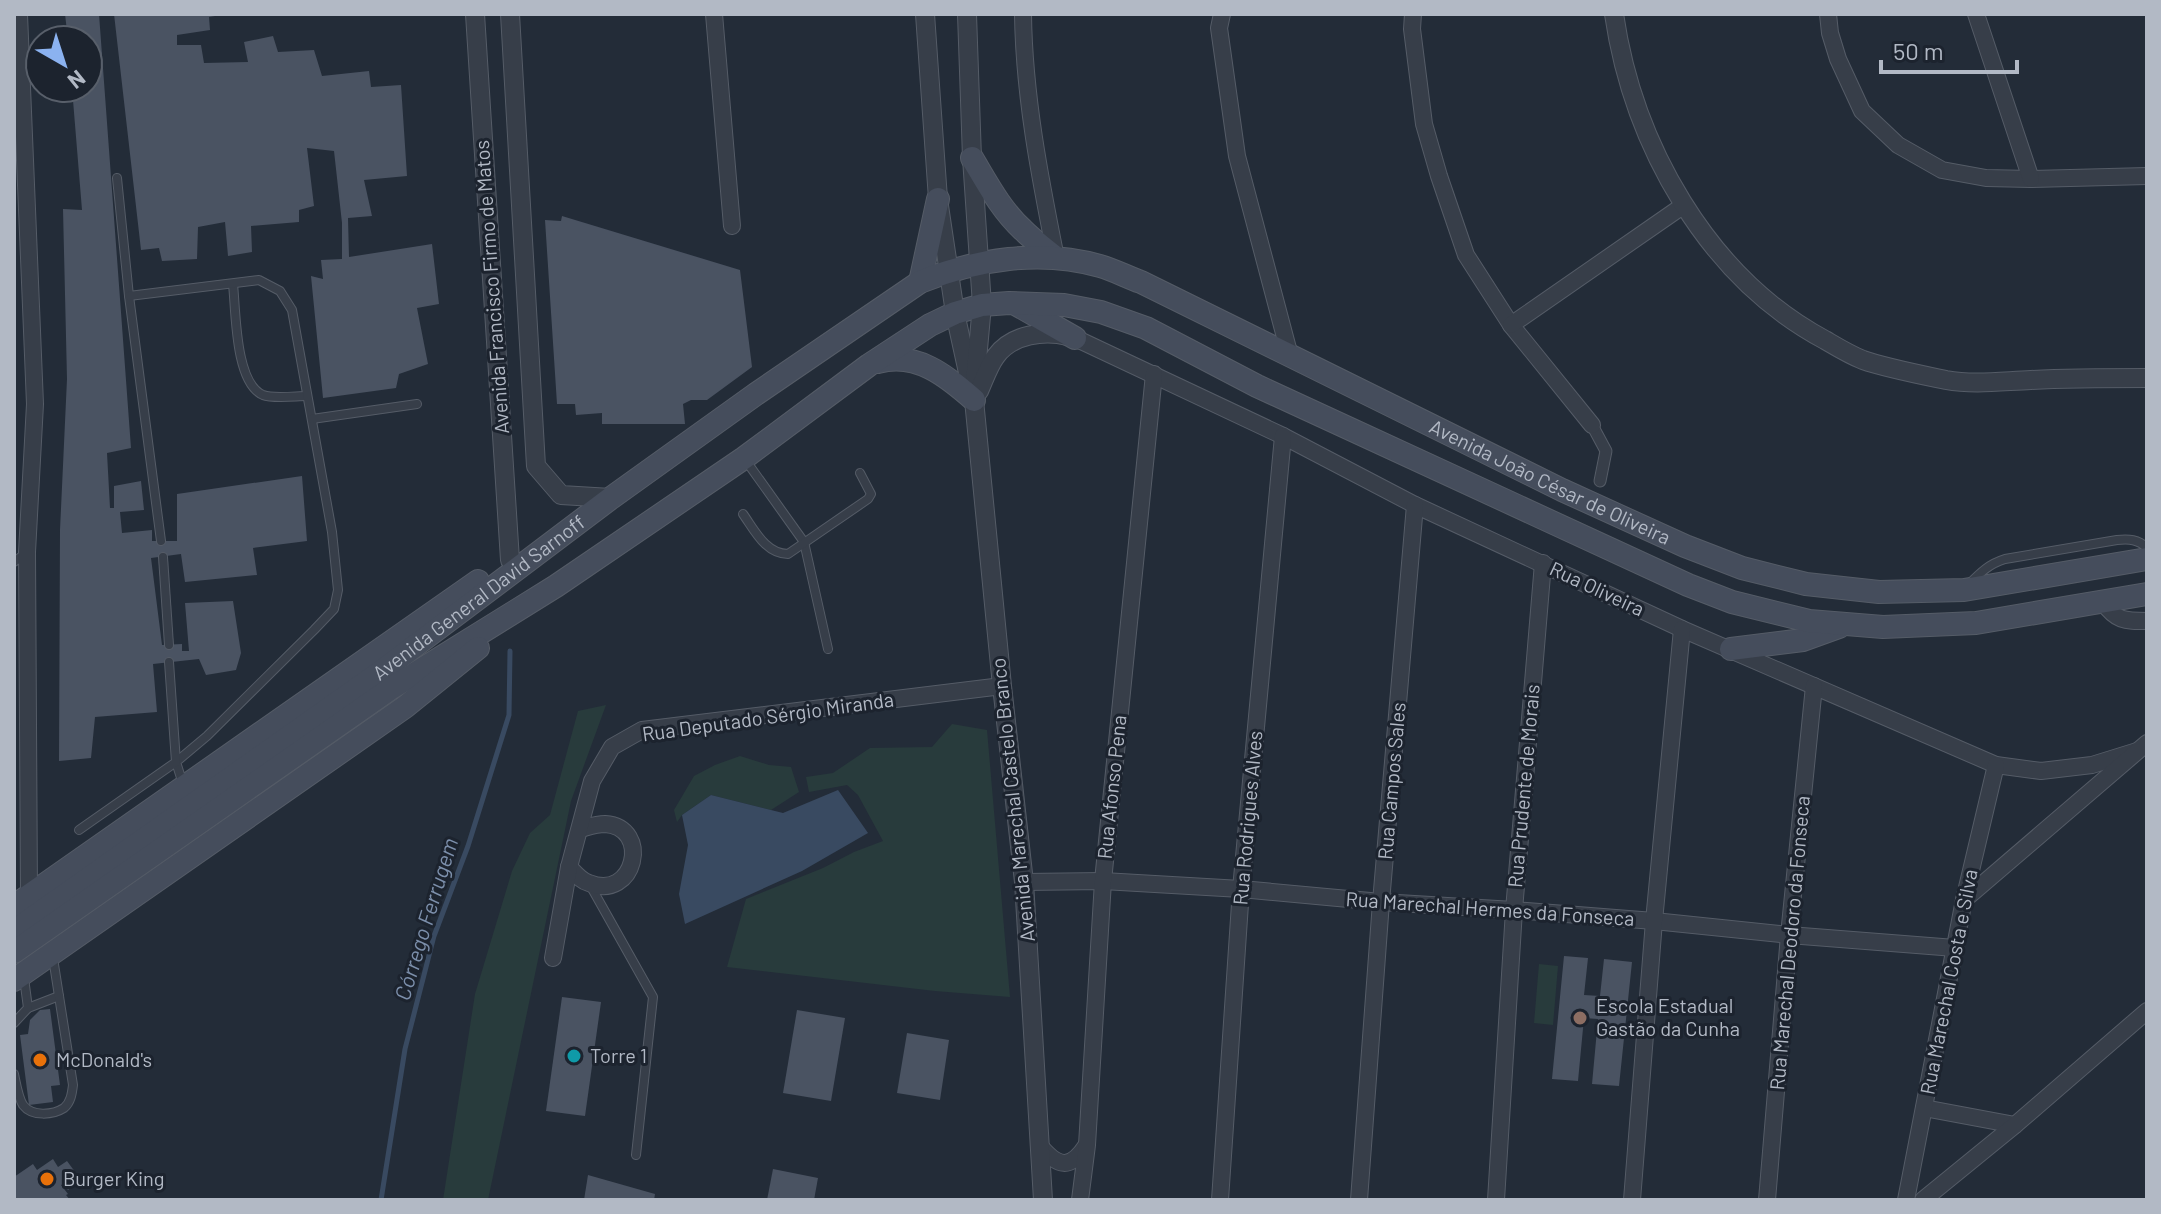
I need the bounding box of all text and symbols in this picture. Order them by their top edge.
north arrow [24,24,104,104]
scale bar [1881,24,2017,74]
text: 50 m [1893,36,1944,65]
text: N [63,66,91,95]
street label: Avenida Francisco Firmo de Matos [469,139,513,435]
street label: Avenida João César de Oliveira [1426,414,1674,549]
street label: Avenida General David Sarnoff [367,509,589,685]
street label: Rua Oliveira [1546,556,1649,620]
street label: Avenida Marechal Castelo Branco [985,657,1039,943]
street label: Rua Prudente de Morais [1502,683,1544,889]
street label: Rua Deputado Sérgio Miranda [640,686,895,746]
street label: Rua Campos Sales [1372,701,1410,861]
street label: Rua Afonso Pena [1092,714,1130,860]
street label: Rua Rodrigues Alves [1227,730,1267,906]
street label: Rua Marechal Deodoro da Fonseca [1764,795,1814,1091]
water label: Córrego Ferrugem [388,834,462,1003]
street label: Rua Marechal Costa e Silva [1914,867,1982,1097]
street label: Rua Marechal Hermes da Fonseca [1345,886,1635,930]
place label: Escola Estadual Gastão da Cunha [1596,993,1740,1040]
marker: Escola Estadual Gastão da Cunha [1571,1009,1589,1027]
place label: Torre 1 [590,1043,647,1067]
place label: McDonald's [56,1047,152,1071]
marker: Torre 1 [565,1047,583,1065]
marker: McDonald's [31,1051,49,1069]
place label: Burger King [63,1166,164,1190]
marker: Burger King [38,1170,56,1188]

